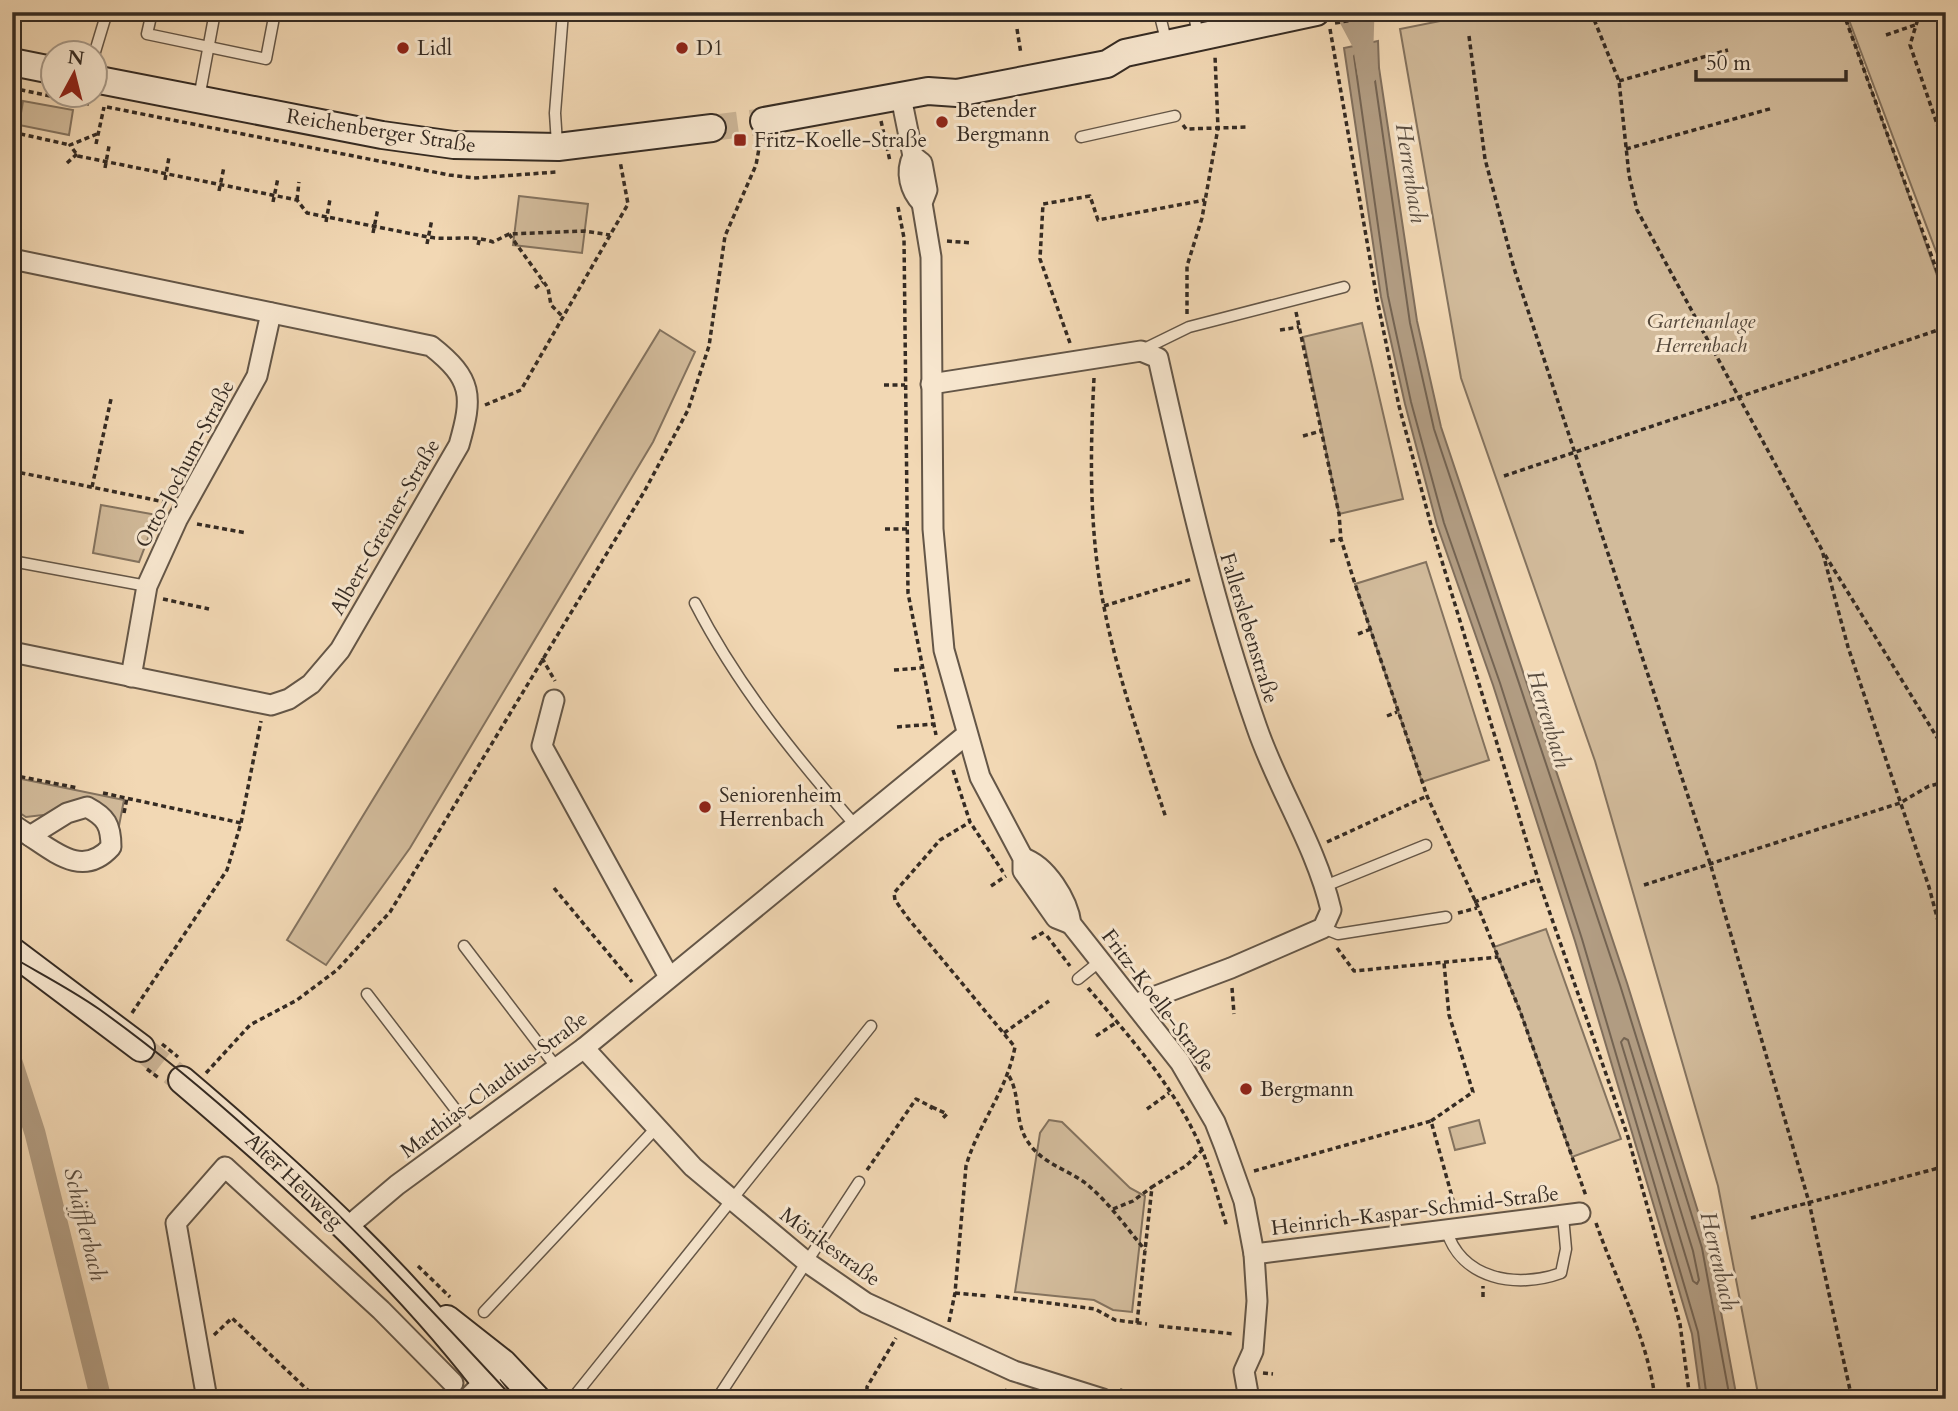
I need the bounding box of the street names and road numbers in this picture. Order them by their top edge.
street label: Reichenberger Straße [284,102,478,160]
street label: Otto-Jochum-Straße [128,375,242,553]
street label: Albert-Greiner-Straße [323,434,447,620]
street label: Fallerslebenstraße [1212,549,1286,707]
street label: Fritz-Koelle-Straße [1094,923,1222,1079]
street label: Matthias-Claudius-Straße [394,1005,594,1165]
street label: Alter Heuweg [238,1127,350,1236]
street label: Heinrich-Kaspar-Schmid-Straße [1269,1179,1561,1243]
street label: Mörikestraße [774,1201,886,1293]

